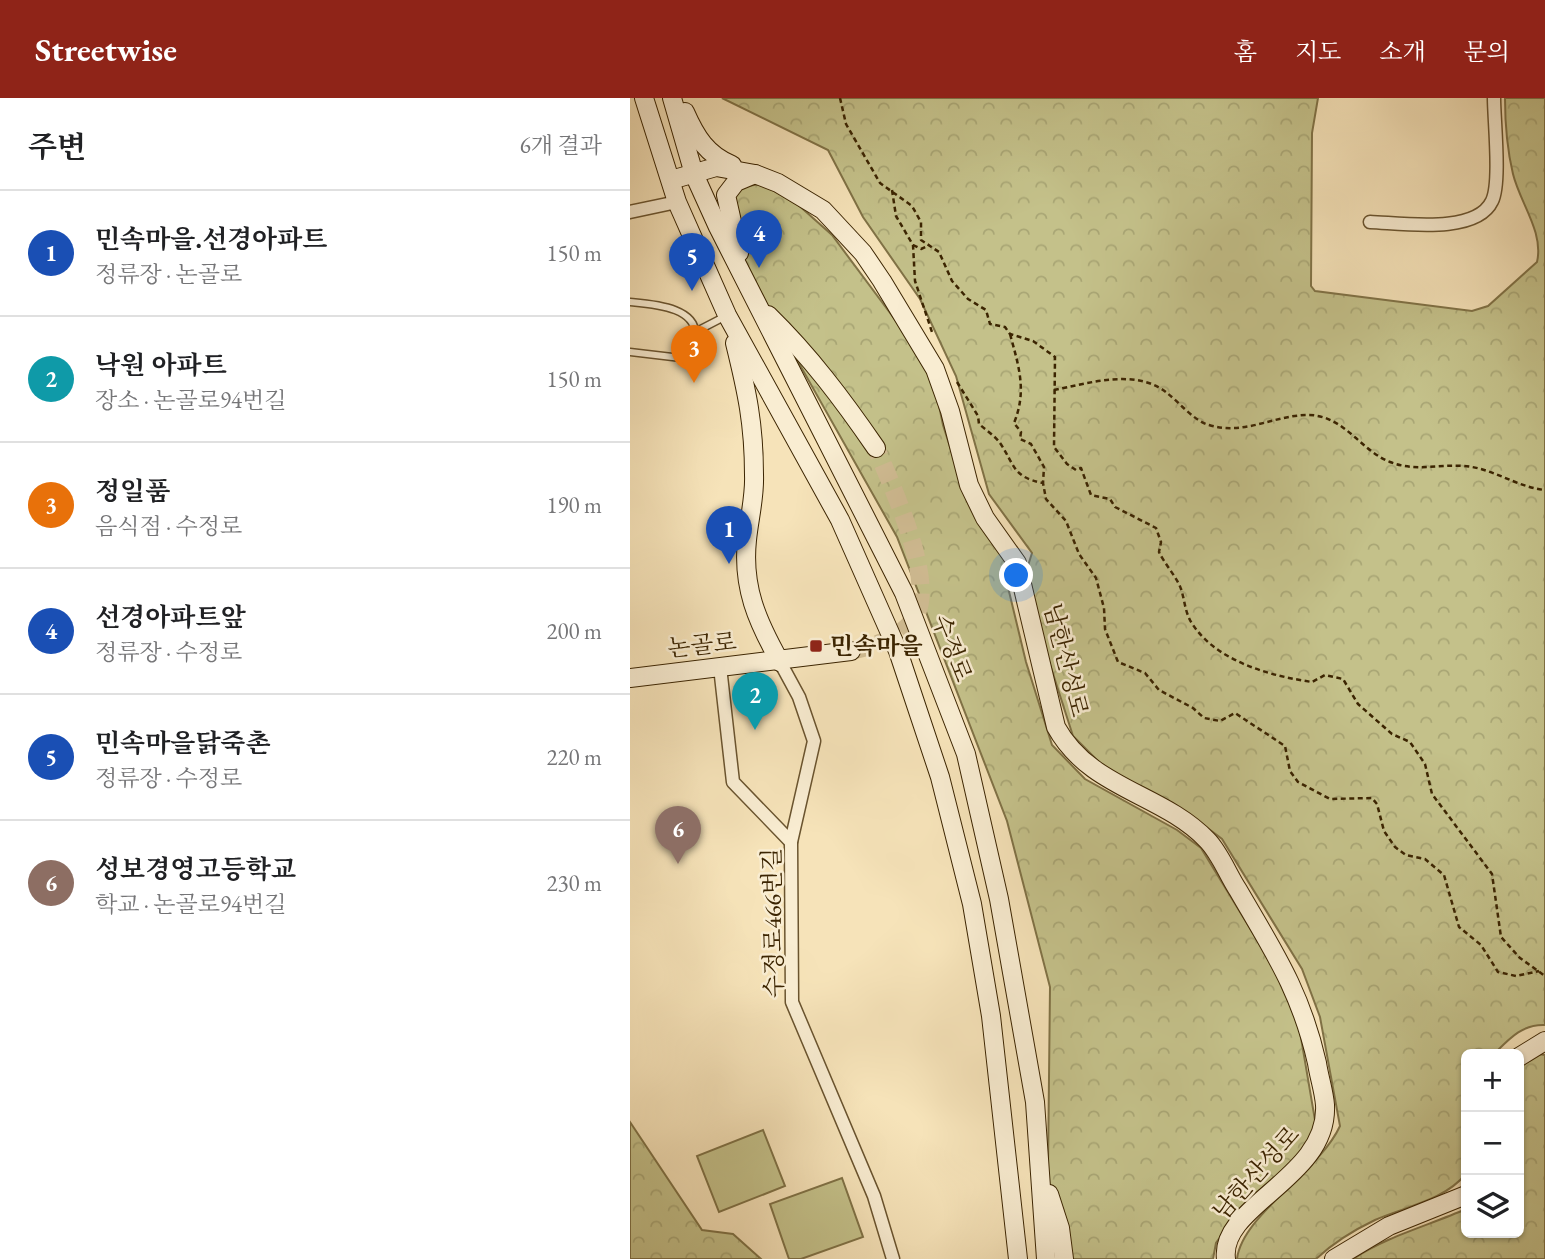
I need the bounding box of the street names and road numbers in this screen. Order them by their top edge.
street label: 남한산성로 [1037,600,1096,720]
street label: 수정로 [926,610,979,686]
street label: 논골로 [666,625,738,664]
street label: 수정로466번길 [756,848,789,999]
street label: 남한산성로 [1205,1119,1306,1226]

